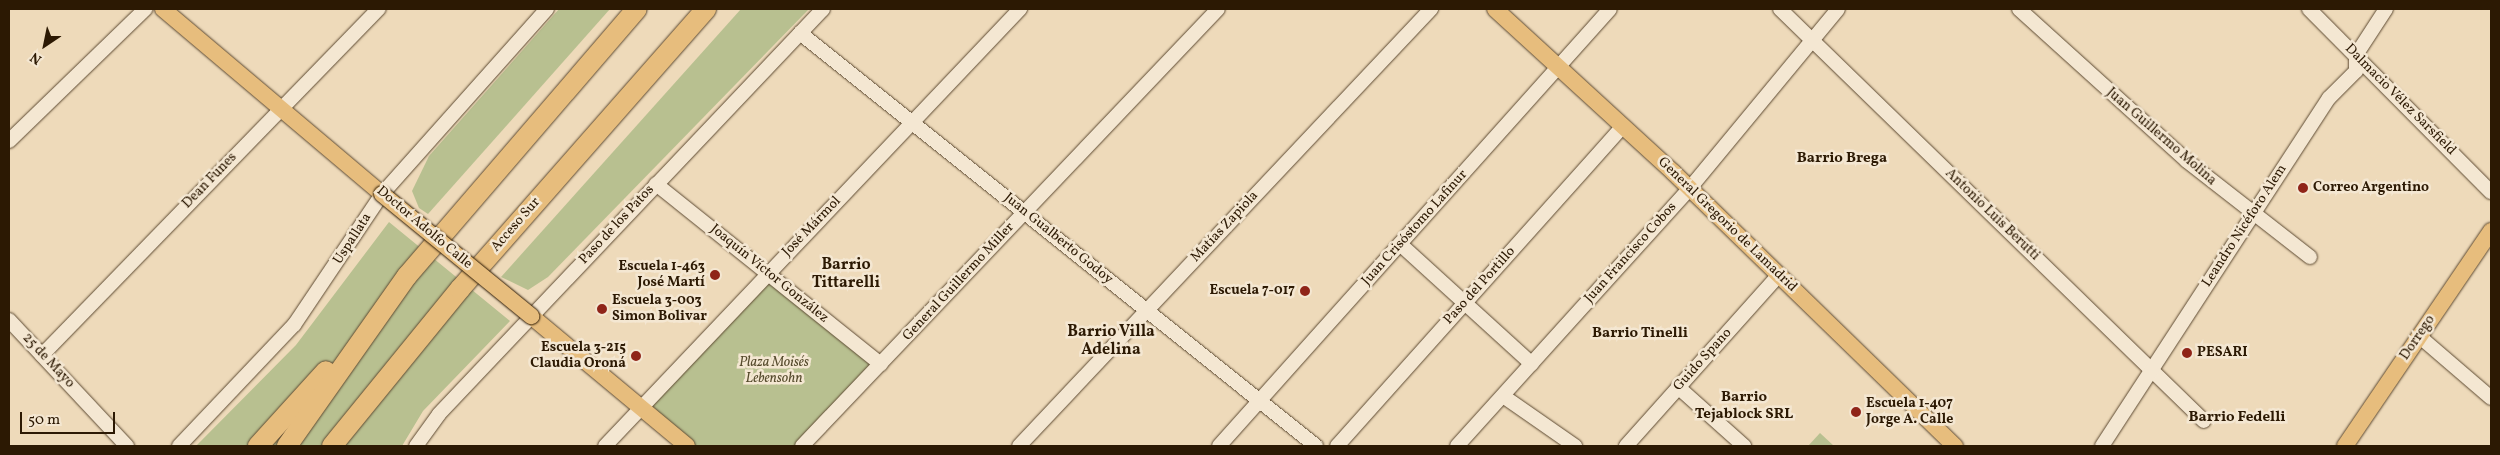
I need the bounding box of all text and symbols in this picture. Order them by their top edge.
north arrow [20,20,70,70]
street label: Dalmacio Vélez Sarsfield [2341,41,2459,159]
text: N [27,47,46,69]
street label: Juan Guillermo Molina [2103,85,2219,189]
street label: Dean Funes [179,150,241,212]
district label: Barrio Brega [1797,150,1887,168]
street label: General Gregorio de Lamadrid [1654,154,1800,296]
street label: Leandro Nicéforo Alem [2199,162,2291,290]
street label: Antonio Luis Berutti [1941,166,2043,264]
street label: Juan Crisóstomo Lafinur [1359,167,1471,289]
place label: Correo Argentino [2313,180,2429,196]
street label: Paso de los Patos [576,182,658,268]
marker: Correo Argentino [2297,182,2309,194]
street label: Doctor Adolfo Calle [373,183,475,273]
street label: Matías Zapiola [1188,188,1262,266]
street label: Juan Gualberto Godoy [1000,190,1116,288]
street label: José Mármol [779,193,845,261]
street label: Acceso Sur [488,194,544,256]
street label: Juan Francisco Cobos [1581,199,1681,307]
street label: Uspallata [330,210,376,268]
street label: General Guillermo Miller [900,219,1018,345]
street label: Joaquín Víctor González [706,221,832,327]
street label: Paso del Portillo [1441,244,1519,328]
district label: Barrio Tittarelli [812,255,880,293]
place label: Escuela 1-463 José Martí [618,259,705,292]
marker: Escuela 1-463 José Martí [709,269,721,281]
place label: Escuela 7-017 [1209,283,1295,299]
marker: Escuela 7-017 [1299,285,1311,297]
place label: Escuela 3-003 Simon Bolivar [612,293,707,326]
marker: Escuela 3-003 Simon Bolivar [596,303,608,315]
street label: Dorrego [2397,312,2439,364]
district label: Barrio Villa Adelina [1067,322,1155,360]
district label: Barrio Tinelli [1592,325,1688,343]
street label: Guido Spano [1670,325,1736,395]
street label: 25 de Mayo [18,330,78,392]
place label: Escuela 3-215 Claudia Oroná [530,340,626,372]
place label: PESARI [2197,345,2248,361]
marker: PESARI [2181,347,2193,359]
marker: Escuela 3-215 Claudia Oroná [630,350,642,362]
park label: Plaza Moisés Lebensohn [739,355,809,388]
district label: Barrio Tejablock SRL [1695,388,1793,423]
place label: Escuela 1-407 Jorge A. Calle [1866,396,1953,428]
scale bar [22,402,118,434]
marker: Escuela 1-407 Jorge A. Calle [1850,406,1862,418]
district label: Barrio Fedelli [2188,409,2286,427]
text: 50 m [28,410,60,431]

